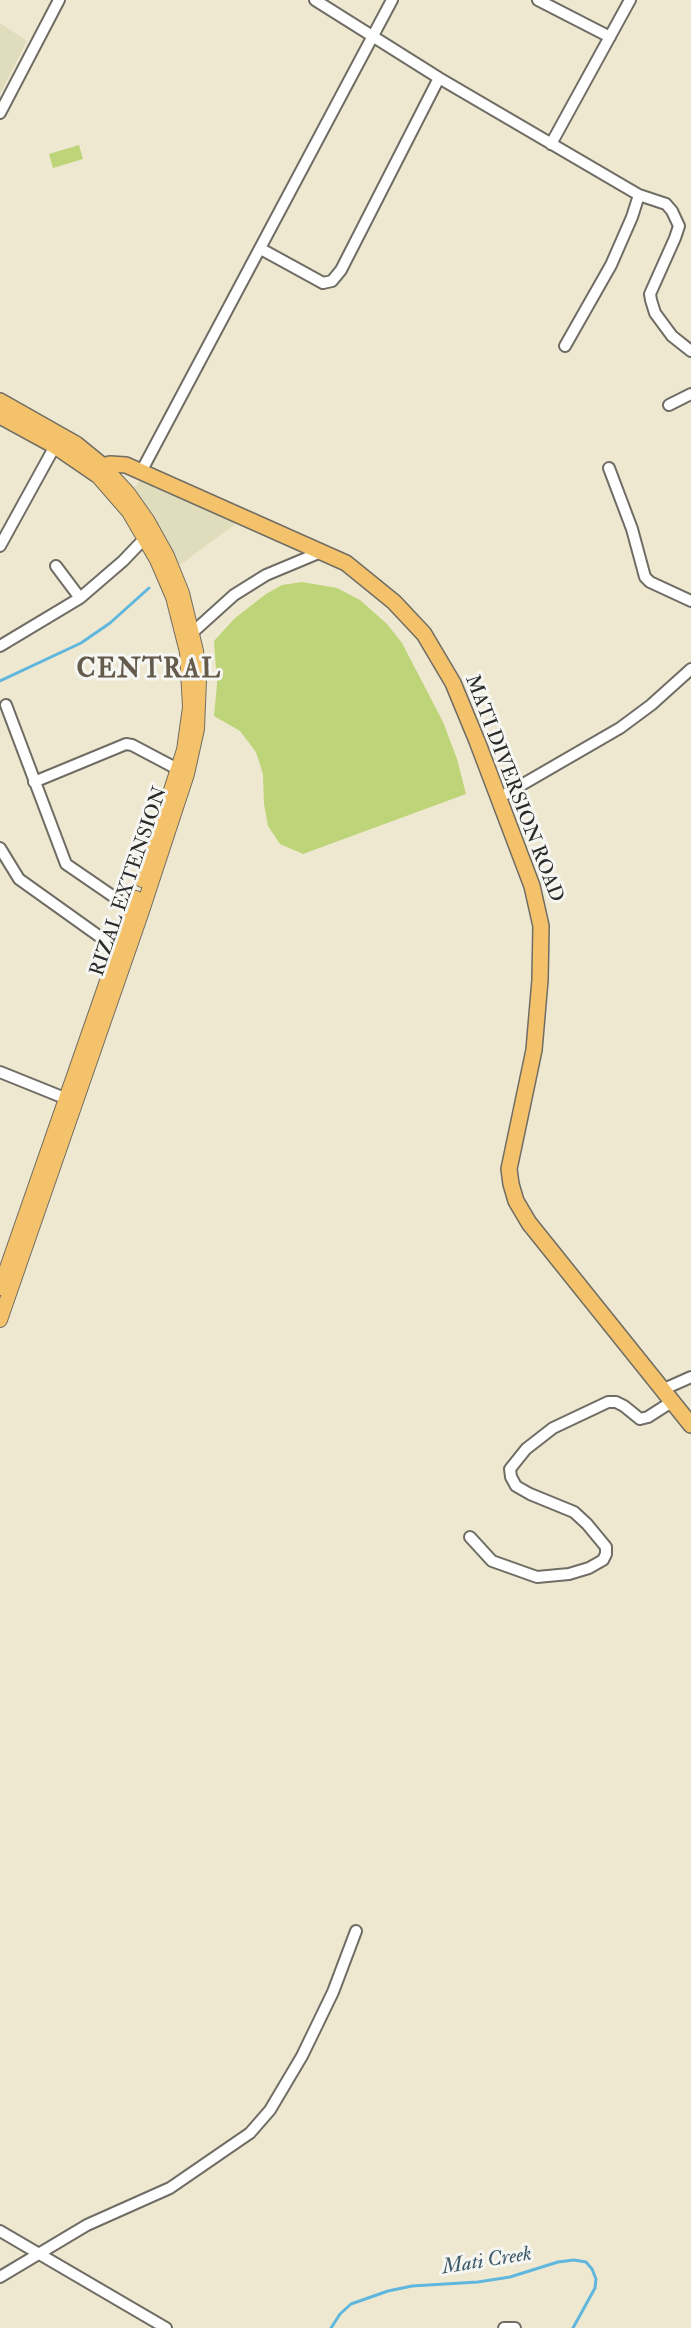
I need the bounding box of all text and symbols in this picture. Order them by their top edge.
district label: CENTRAL [77,655,221,687]
street label: MATI DIVERSION ROAD [459,672,567,906]
street label: RIZAL EXTENSION [86,784,174,980]
water label: Mati Creek [440,2242,534,2282]

